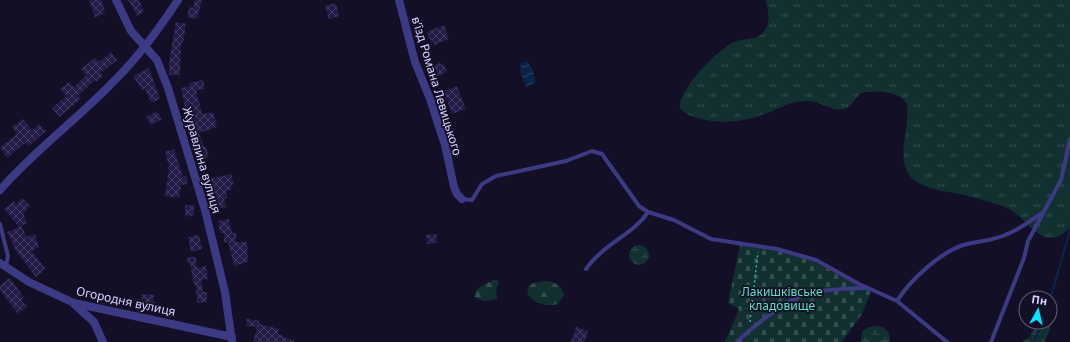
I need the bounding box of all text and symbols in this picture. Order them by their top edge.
street label: в’їзд Романа Левицького [408,14,466,158]
street label: Журавлина вулиця [179,105,225,215]
street label: Огородня вулиця [75,282,177,320]
park label: Лакишківське кладовище [741,283,823,314]
north arrow [1018,290,1058,330]
text: Пн [1031,291,1048,308]

